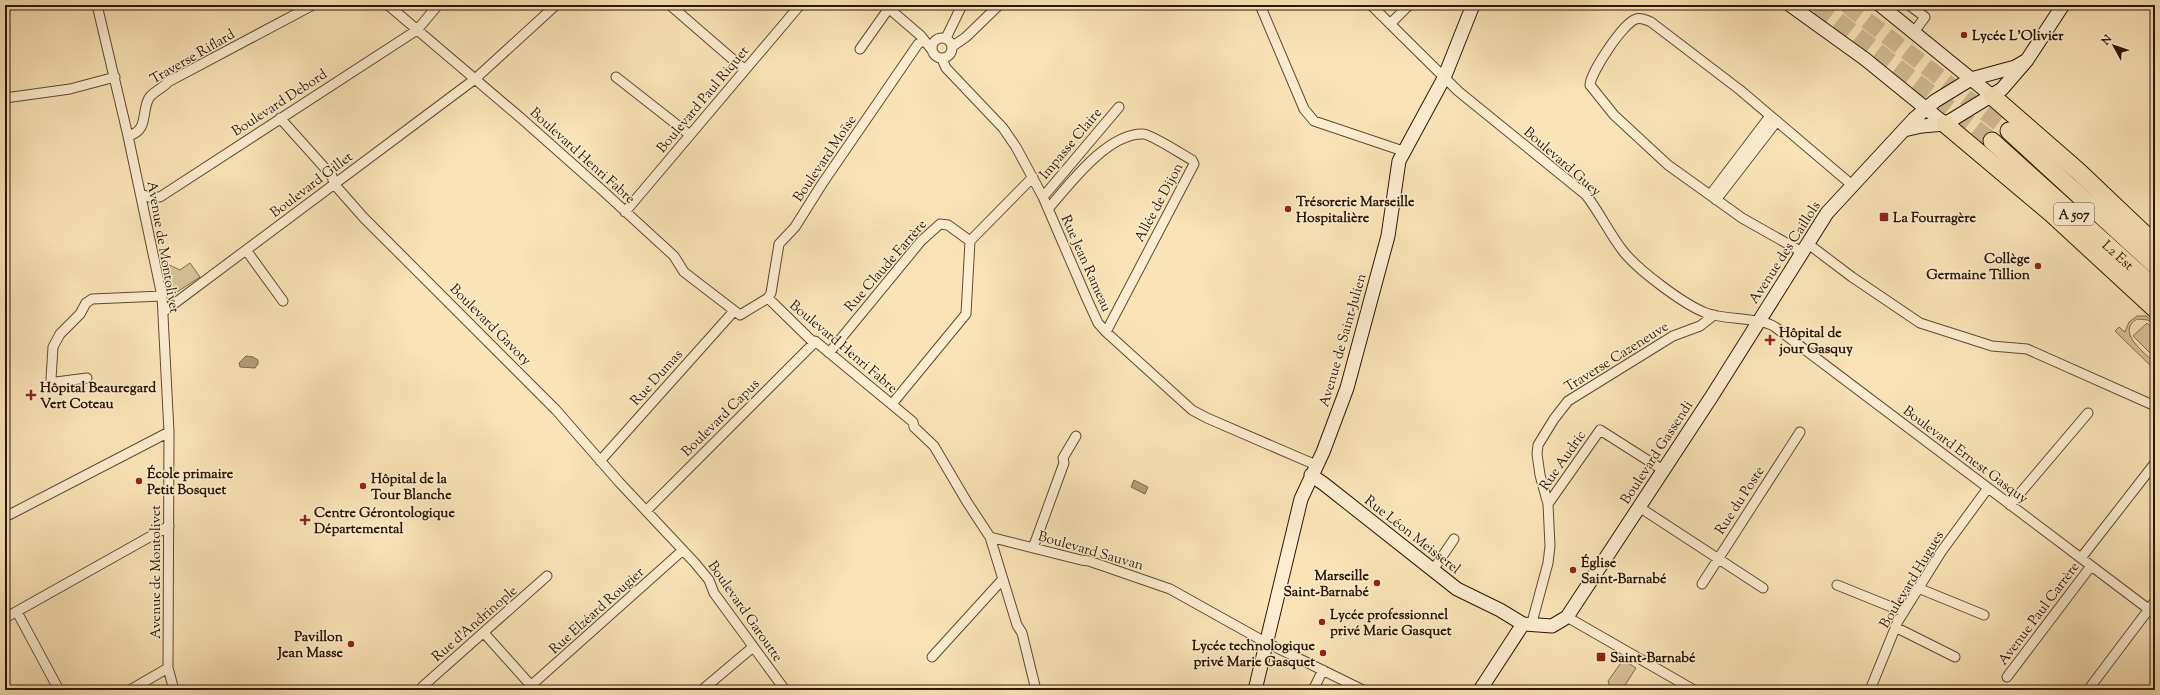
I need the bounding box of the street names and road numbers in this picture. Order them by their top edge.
street label: Traverse Riflard [147,25,239,90]
street label: Boulevard Paul Riquet [653,42,754,158]
street label: Boulevard Debord [228,65,332,142]
street label: Boulevard Henri Fabre [525,104,639,209]
street label: Impasse Claire [1036,104,1108,184]
street label: Boulevard Moïse [789,112,862,206]
street label: Boulevard Guey [1518,123,1605,202]
street label: Boulevard Gillet [267,148,358,223]
street label: Allée de Dijon [1130,160,1189,246]
street label: Avenue de Montolivet [141,180,184,315]
street label: Avenue des Caillols [1745,198,1826,308]
road number: A 507 [2054,203,2094,225]
street label: Rue Jean Rameau [1055,212,1116,316]
street label: Rue Claude Farrère [841,216,932,317]
street label: L2 Est [2097,237,2137,276]
street label: Avenue de Saint-Julien [1315,272,1373,410]
street label: Boulevard Gavoty [444,280,535,371]
street label: Boulevard Henri Fabre [784,296,901,399]
street label: Traverse Cazeneuve [1561,318,1673,398]
street label: Rue Dumas [627,346,688,411]
street label: Boulevard Capus [678,375,765,462]
street label: Boulevard Gassendi [1617,397,1699,509]
street label: Boulevard Ernest Gasquy [1898,402,2032,509]
street label: Rue Audric [1536,427,1592,495]
street label: Rue du Poste [1711,463,1770,539]
street label: Rue Léon Meisserel [1359,492,1464,580]
street label: Avenue de Montolivet [147,505,167,639]
street label: Boulevard Sauvan [1035,527,1146,577]
street label: Boulevard Hugues [1876,528,1950,632]
street label: Boulevard Garoutte [702,558,787,667]
street label: Avenue Paul Carrère [1994,558,2085,670]
street label: Rue Elzéard Rougier [545,563,650,660]
street label: Rue d'Andrinople [428,582,522,667]

